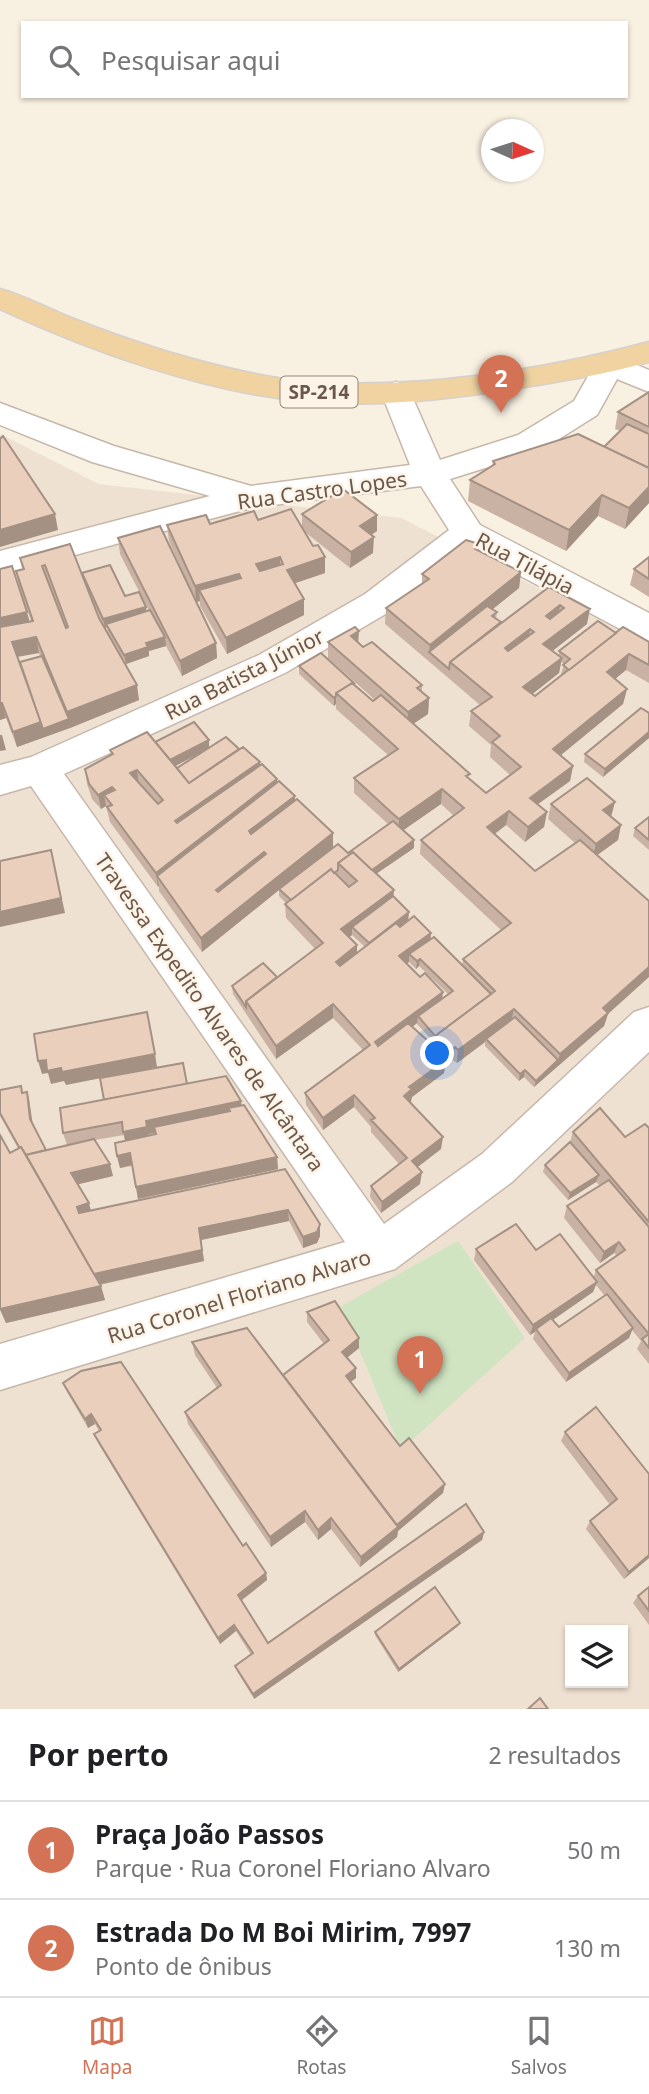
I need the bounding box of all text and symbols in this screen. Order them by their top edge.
search box [21,21,628,98]
icon: search [45,41,83,79]
text: Pesquisar aqui [101,42,281,78]
north arrow [481,119,544,182]
pin: 2 [478,355,524,413]
road number: SP-214 [280,376,358,408]
street label: Rua Castro Lopes [235,464,409,516]
street label: Rua Tilápia [471,525,579,601]
street label: Rua Batista Júnior [160,622,329,726]
street label: Travessa Expedito Alvares de Alcântara [89,847,331,1177]
your location [420,1036,454,1070]
street label: Rua Coronel Floriano Alvaro [104,1243,374,1349]
pin: 1 [397,1336,443,1394]
map controls [565,1625,628,1688]
button: layers [565,1625,628,1688]
text: Por perto [28,1734,169,1775]
text: 2 resultados [488,1739,621,1771]
text: Praça João Passos [95,1816,324,1852]
text: 1 [44,1834,58,1866]
text: 50 m [567,1834,621,1866]
text: Parque · Rua Coronel Floriano Alvaro [95,1852,491,1884]
text: Estrada Do M Boi Mirim, 7997 [95,1914,471,1950]
text: 2 [44,1932,58,1964]
text: 130 m [554,1932,621,1964]
text: Ponto de ônibus [95,1950,272,1982]
tab: Mapa [82,2012,132,2080]
tab: Rotas [297,2012,346,2080]
tab: Salvos [511,2012,567,2080]

